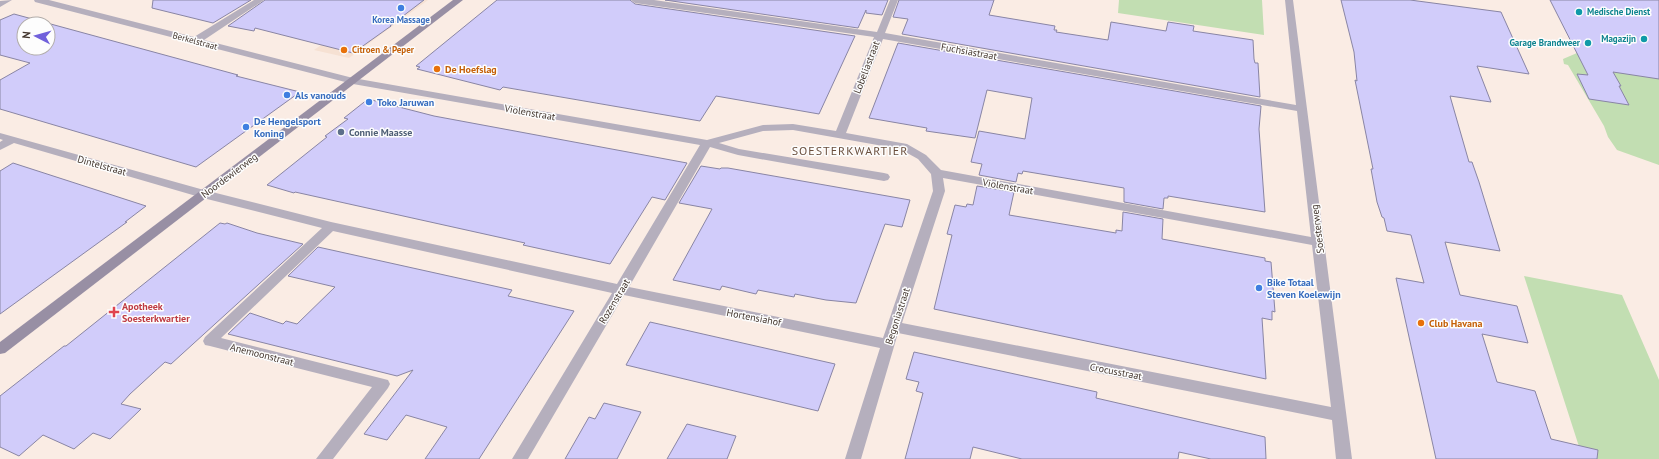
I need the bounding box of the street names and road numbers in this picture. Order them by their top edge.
street label: Berkelstraat [171,29,219,52]
street label: Lobeliastraat [850,38,883,95]
street label: Fuchsiastraat [940,40,999,63]
street label: Violenstraat [502,101,557,123]
street label: Noordewierweg [199,150,260,201]
street label: Dintelstraat [76,152,128,179]
street label: Violenstraat [980,175,1035,197]
street label: Soesterweg [1308,204,1327,254]
street label: Rozenstraat [596,276,633,326]
street label: Begoniastraat [882,286,913,346]
street label: Hortensiahof [725,306,783,329]
street label: Anemoonstraat [229,340,296,369]
street label: Crocusstraat [1089,360,1144,383]

